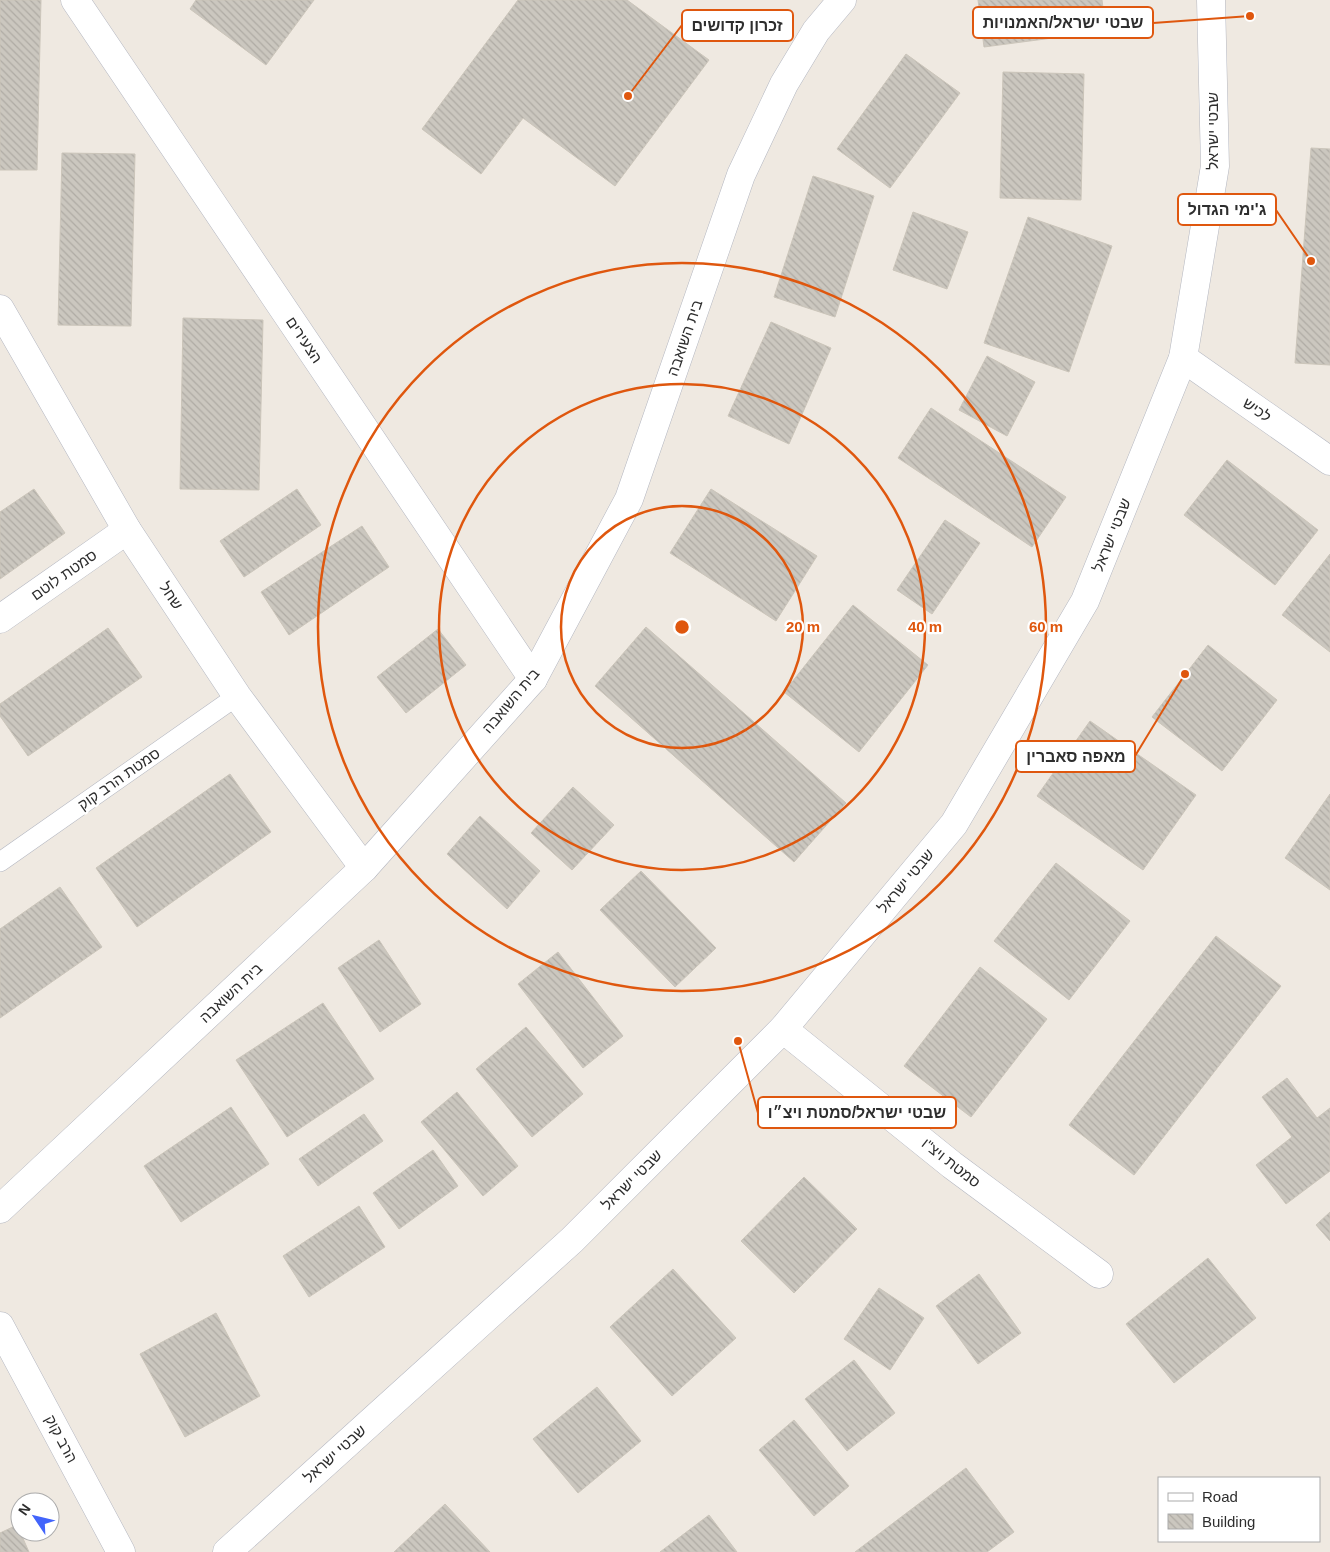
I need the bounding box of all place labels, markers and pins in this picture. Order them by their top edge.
callout: שבטי ישראל/האמנויות [973,7,1153,38]
callout: זכרון קדושים [682,10,793,41]
callout: ג'ימי הגדול [1178,194,1276,225]
centre of rings [673,618,691,636]
callout: מאפה סאברין [1016,741,1135,772]
callout: שבטי ישראל/סמטת ויצ״ו [758,1097,956,1128]

